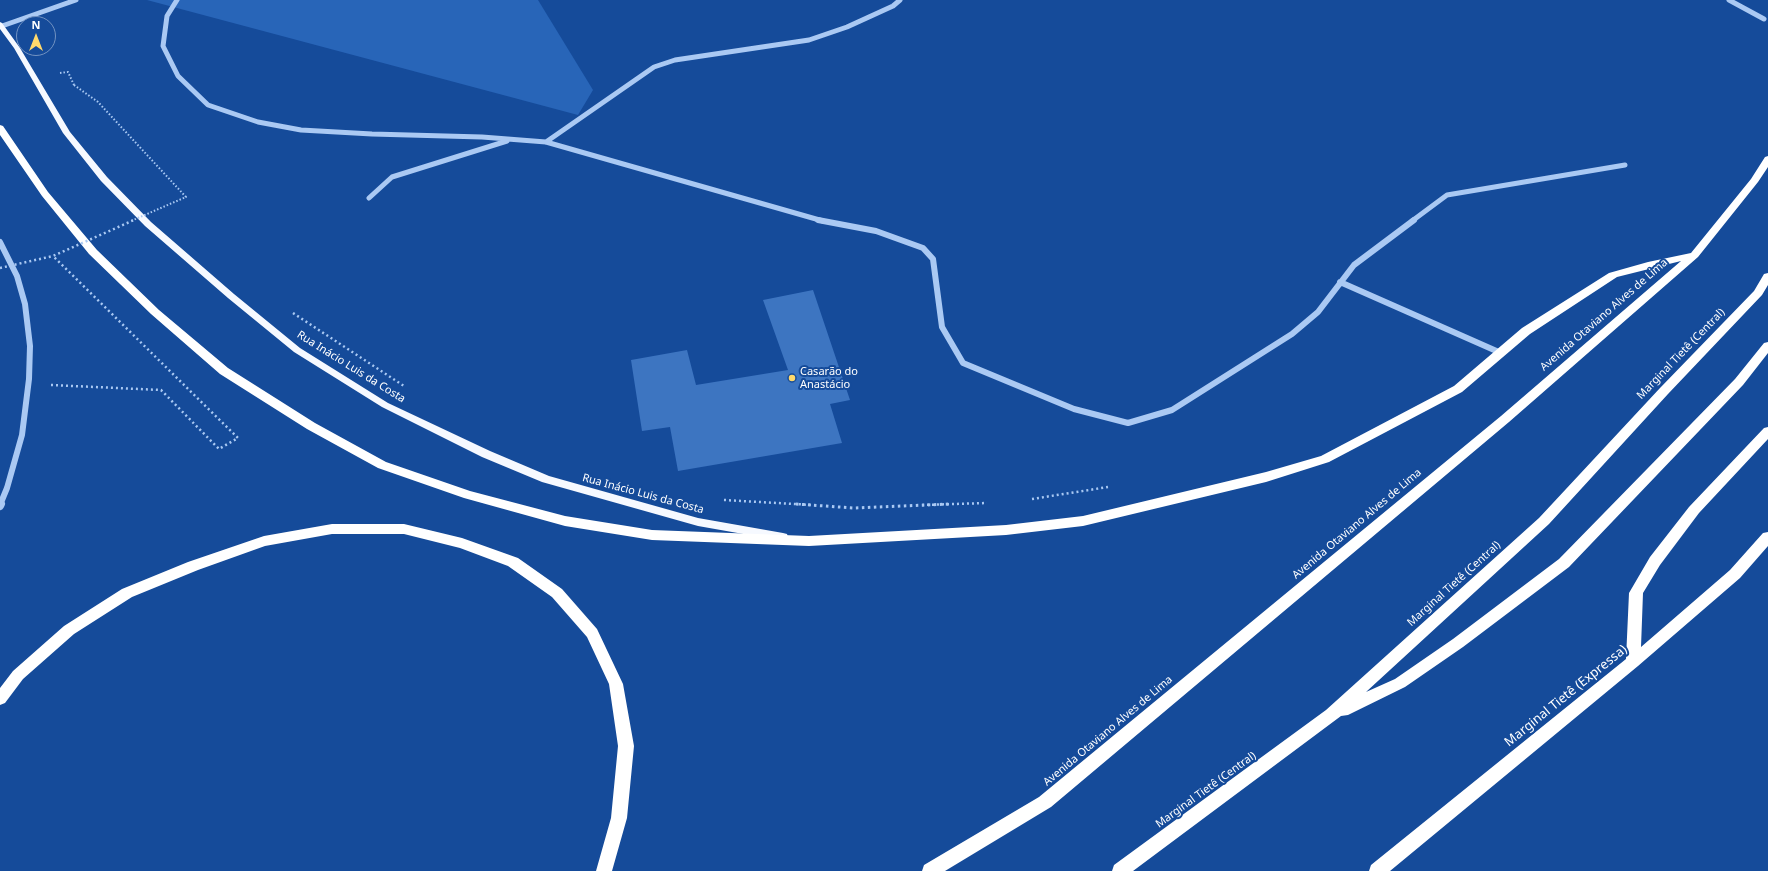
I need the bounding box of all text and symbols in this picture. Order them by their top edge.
north arrow [16,16,56,56]
text: N [32,17,40,32]
street label: Avenida Otaviano Alves de Lima [1538,256,1670,374]
street label: Marginal Tietê (Central) [1634,306,1728,402]
street label: Rua Inácio Luis da Costa [294,328,408,406]
place label: Casarão do Anastácio [800,365,858,391]
marker: Casarão do Anastácio [787,373,797,383]
street label: Avenida Otaviano Alves de Lima [1290,466,1424,582]
street label: Rua Inácio Luis da Costa [581,471,705,517]
street label: Marginal Tietê (Central) [1405,539,1503,629]
street label: Marginal Tietê (Expressa) [1502,642,1630,750]
street label: Avenida Otaviano Alves de Lima [1041,673,1175,789]
street label: Marginal Tietê (Central) [1153,749,1259,831]

